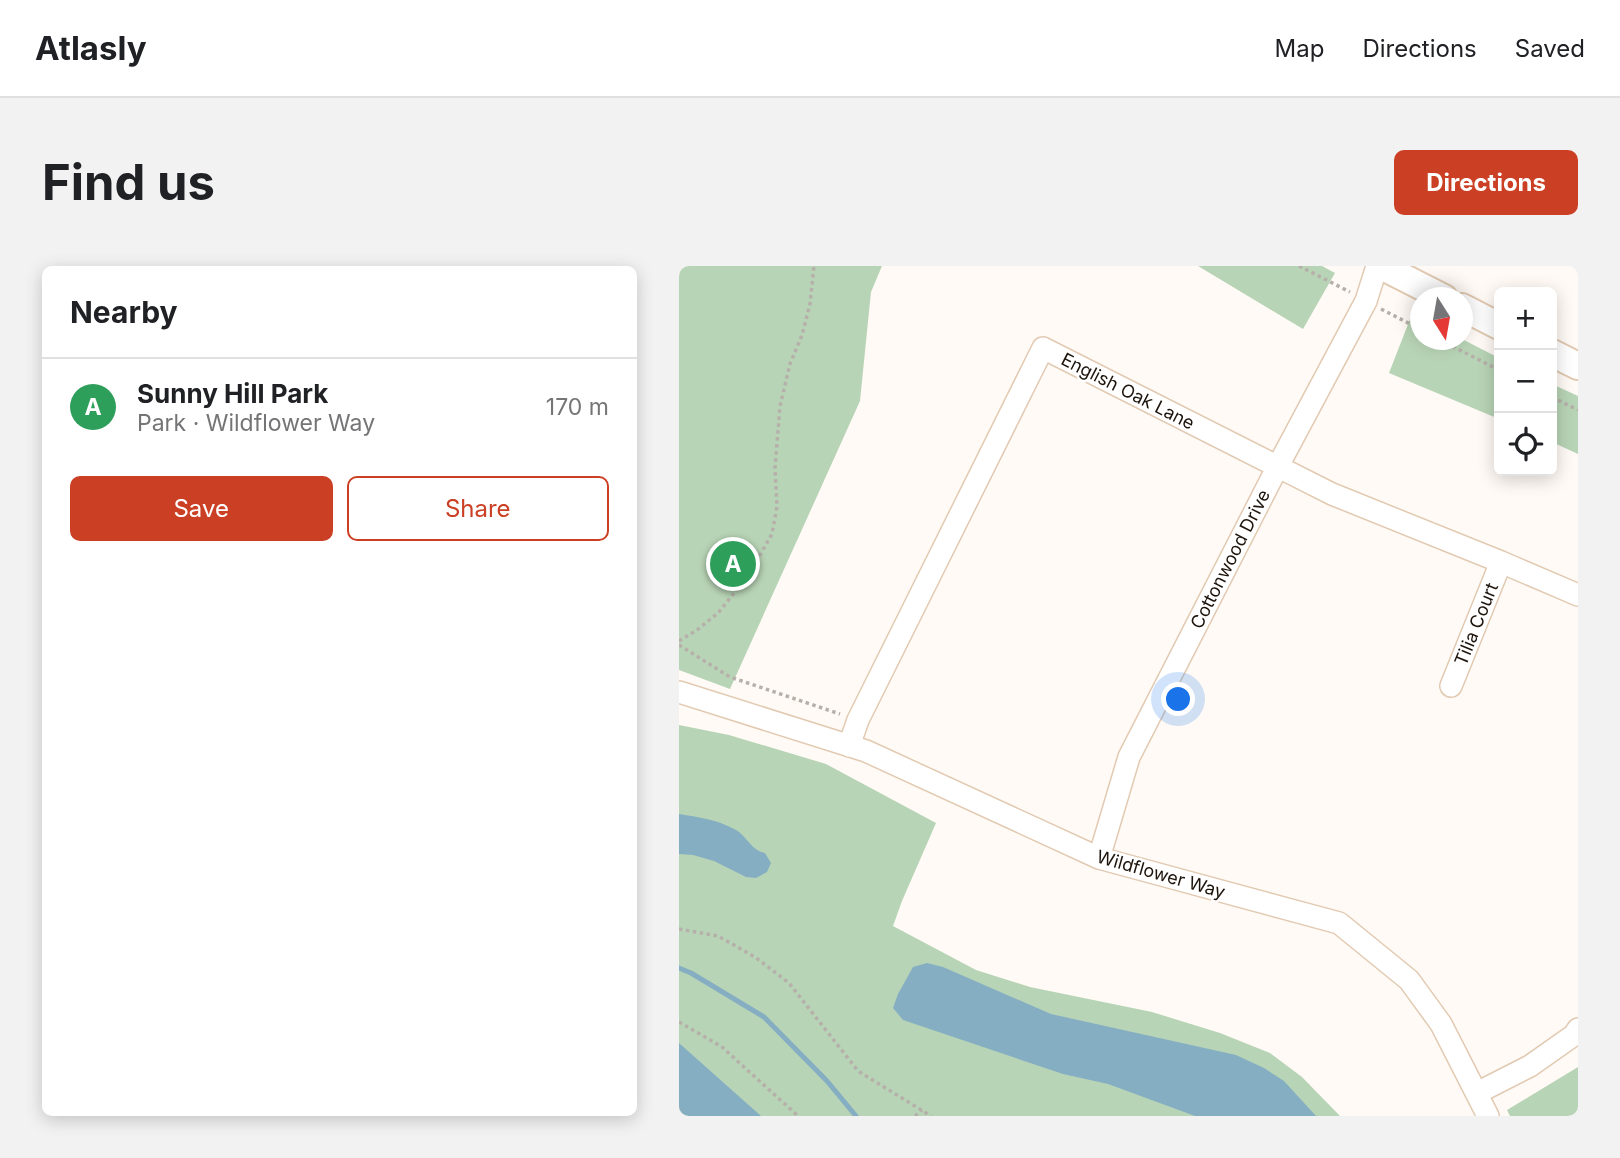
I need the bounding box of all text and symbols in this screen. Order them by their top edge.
text: Atlasly [35,28,147,68]
text: Map [1275,34,1324,63]
text: Directions [1362,34,1477,63]
text: Saved [1515,34,1585,63]
button: Directions [1394,150,1578,215]
text: Find us [42,153,215,212]
north arrow [1410,287,1473,350]
map controls [1494,287,1557,476]
button: + [1494,287,1557,350]
text: Nearby [70,294,178,330]
street label: English Oak Lane [1058,348,1198,434]
button: − [1494,350,1557,413]
text: Sunny Hill Park [137,378,328,409]
text: A [84,393,102,421]
text: 170 m [546,393,609,421]
text: Park · Wildflower Way [137,409,375,437]
button: locate [1494,413,1557,476]
button: Save [70,476,333,541]
button: Share [347,476,609,541]
street label: Cottonwood Drive [1186,486,1274,632]
pin: A [710,538,756,590]
street label: Tilia Court [1450,579,1502,668]
your location [1161,682,1195,716]
street label: Wildflower Way [1094,846,1228,902]

